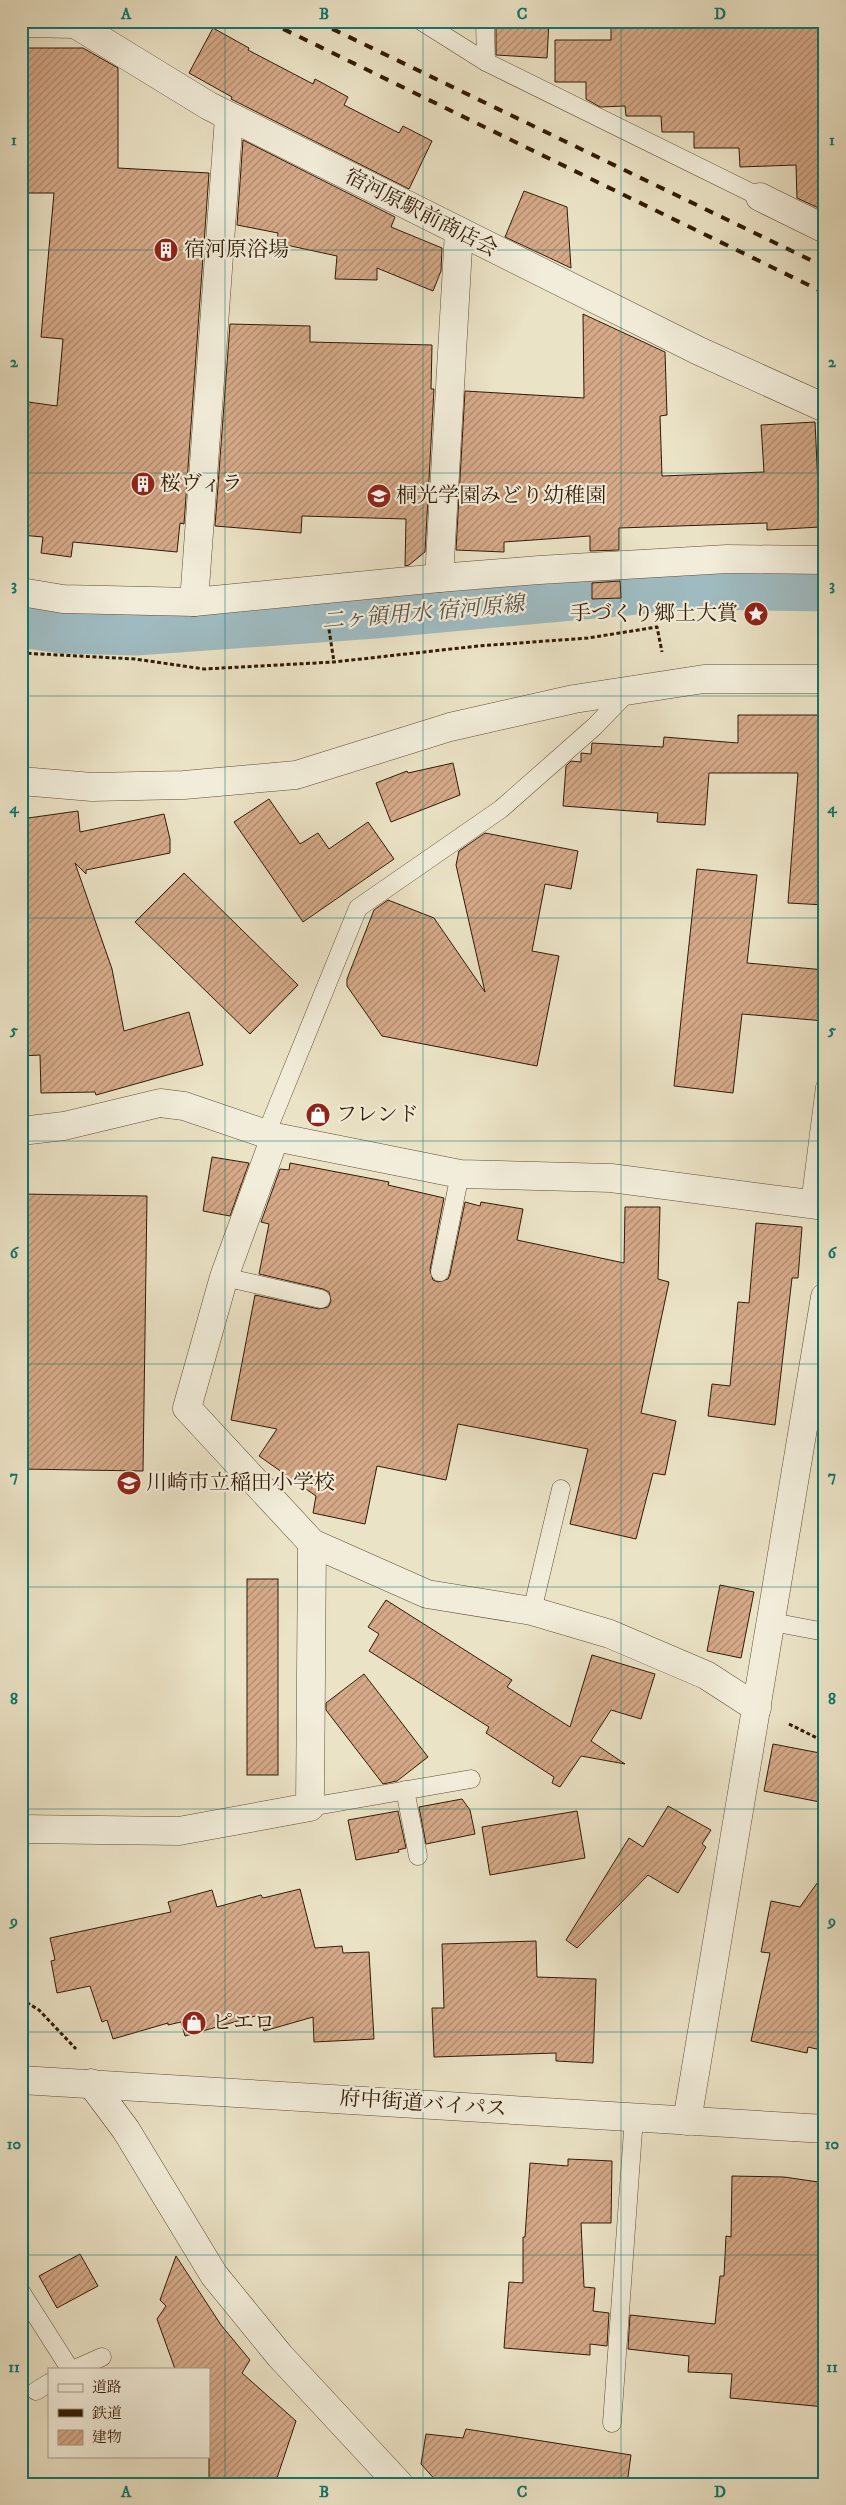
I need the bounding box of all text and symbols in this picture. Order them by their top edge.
text: A [120,4,132,24]
text: B [319,4,329,24]
text: C [517,4,527,24]
text: D [714,4,726,24]
text: 1 [11,130,17,150]
text: 1 [829,130,835,150]
street label: 宿河原駅前商店会 [340,163,502,263]
building icon: 宿河原浴場 [153,237,179,263]
place label: 宿河原浴場 [184,237,289,263]
text: 2 [10,352,19,372]
text: 2 [828,352,837,372]
building icon: 桜ヴィラ [130,471,156,497]
place label: 桜ヴィラ [160,471,243,497]
school or university icon: 桐光学園みどり幼稚園 [366,483,392,509]
place label: 桐光学園みどり幼稚園 [396,483,606,509]
text: 3 [11,575,17,595]
text: 3 [829,575,835,595]
water label: 二ヶ領用水 宿河原線 [321,590,528,635]
place label: 手づくり郷土大賞 [570,601,738,627]
place icon: 手づくり郷土大賞 [743,601,769,627]
text: 4 [8,798,19,818]
text: 4 [826,798,837,818]
text: 5 [9,1020,18,1040]
text: 5 [827,1020,836,1040]
shop icon: フレンド [305,1102,331,1128]
place label: フレンド [336,1102,419,1128]
text: 6 [10,1243,20,1263]
text: 6 [828,1243,838,1263]
text: 7 [10,1466,18,1486]
text: 7 [828,1466,836,1486]
school or university icon: 川崎市立稲田小学校 [116,1470,142,1496]
place label: 川崎市立稲田小学校 [146,1470,335,1496]
text: 8 [10,1689,18,1709]
text: 8 [828,1689,836,1709]
text: 9 [9,1911,18,1931]
text: 9 [827,1911,836,1931]
shop icon: ピエロ [181,2010,207,2036]
place label: ピエロ [212,2010,275,2036]
street label: 府中街道バイパス [339,2085,507,2123]
text: 10 [7,2134,22,2154]
text: 10 [825,2134,840,2154]
text: 11 [8,2357,20,2377]
text: 11 [826,2357,838,2377]
legend [48,2368,210,2458]
text: 道路 [92,2378,122,2397]
text: 鉄道 [92,2404,122,2423]
text: 建物 [92,2428,122,2447]
text: A [120,2482,132,2502]
text: B [319,2482,329,2502]
text: C [517,2482,527,2502]
text: D [714,2482,726,2502]

